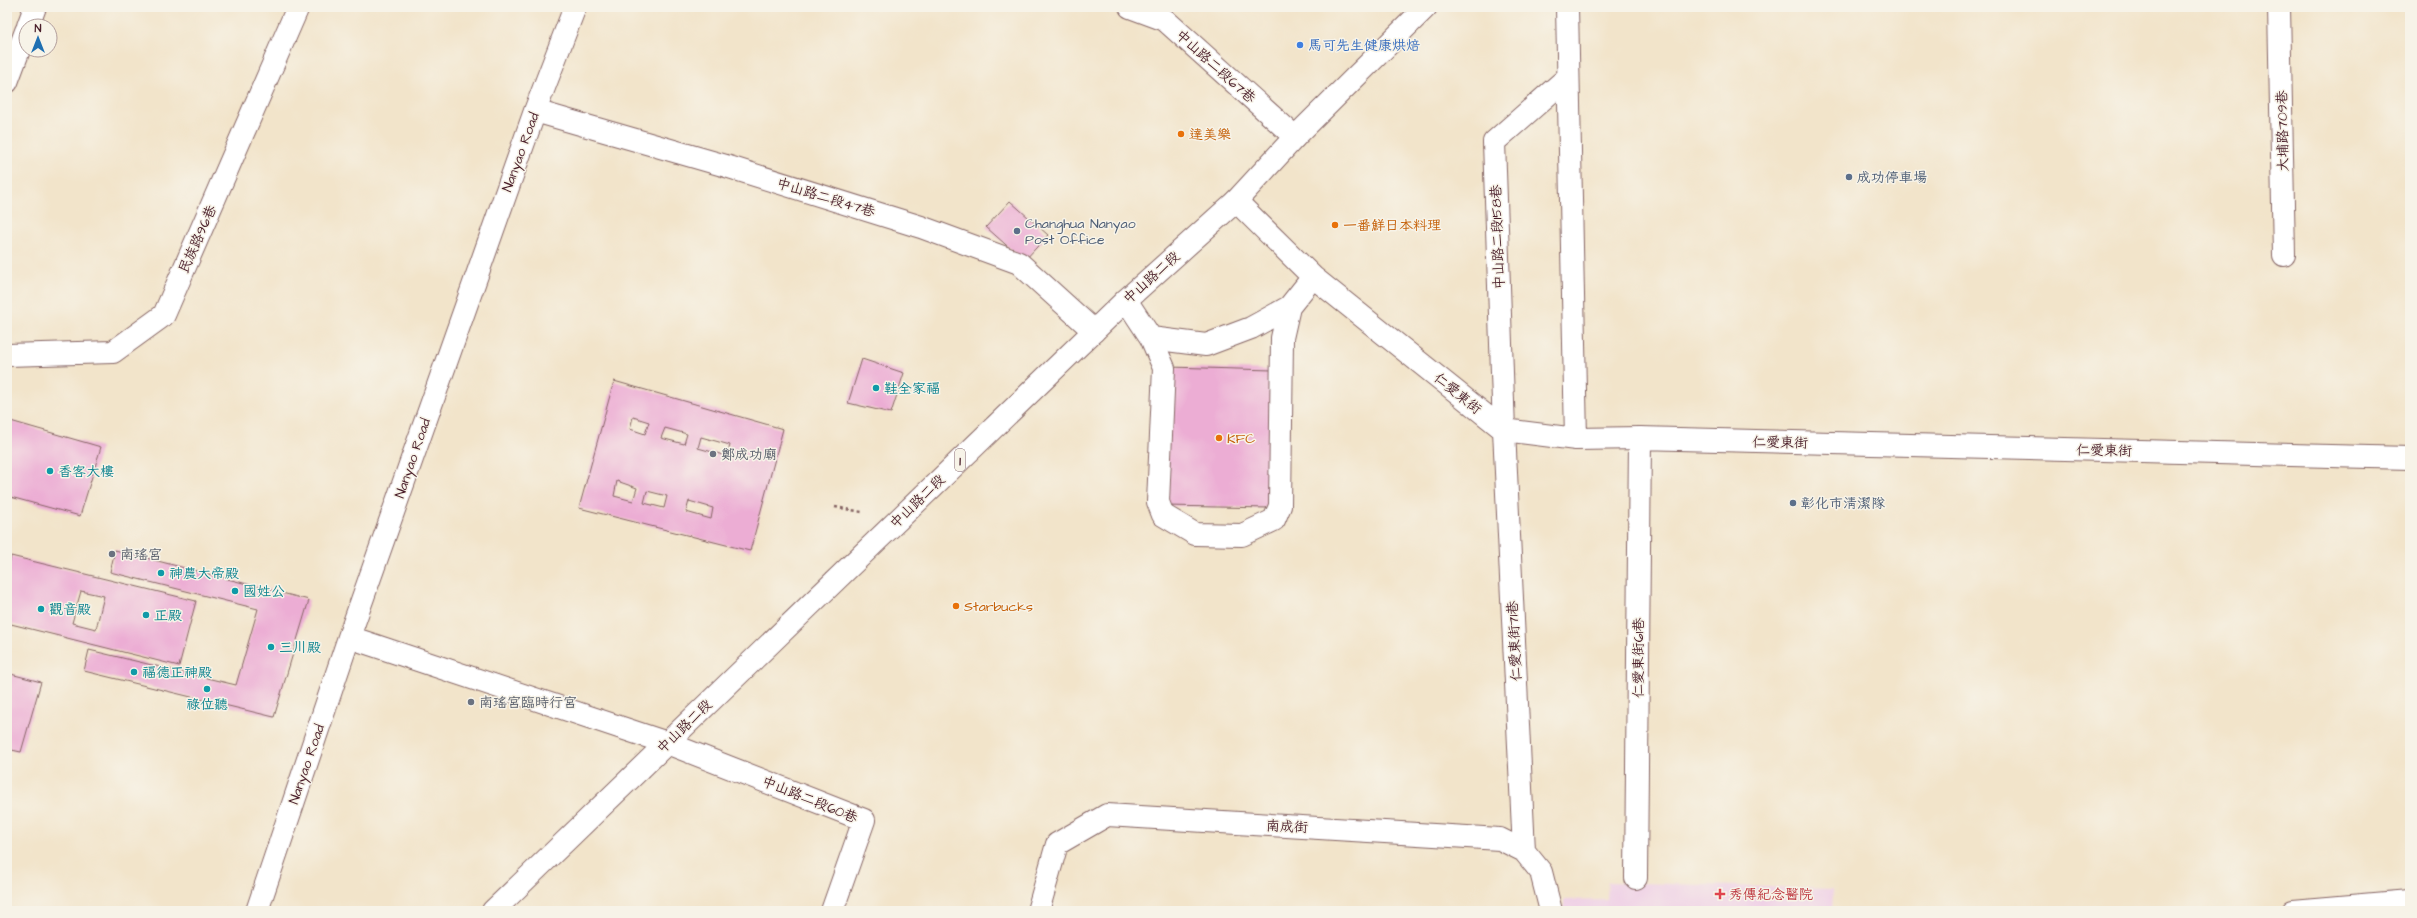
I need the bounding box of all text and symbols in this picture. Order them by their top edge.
north arrow [18,18,58,58]
text: N [35,21,42,36]
street label: 中山路二段67巷 [1171,25,1260,109]
place label: 馬可先生健康烘焙 [1308,36,1420,56]
marker: 馬可先生健康烘焙 [1295,40,1305,50]
street label: 大埔路709巷 [2272,89,2294,172]
street label: Nanyao Road [497,110,545,195]
place label: 達美樂 [1189,125,1231,145]
marker: 達美樂 [1176,129,1186,139]
place label: 成功停車場 [1857,168,1927,188]
marker: 成功停車場 [1844,172,1854,182]
street label: 中山路二段47巷 [774,173,878,223]
street label: 中山路二段158巷 [1486,183,1510,290]
street label: 民族路96巷 [174,201,222,277]
place label: Changhua Nanyao Post Office [1025,214,1136,250]
place label: 一番鮮日本料理 [1343,216,1441,236]
marker: 一番鮮日本料理 [1330,220,1340,230]
marker: Changhua Nanyao Post Office [1012,226,1022,236]
street label: 中山路二段 [1119,247,1184,309]
street label: 仁愛東街 [1429,368,1485,419]
place label: 鞋全家福 [884,379,940,399]
marker: 鞋全家福 [871,383,881,393]
street label: Nanyao Road [390,416,436,501]
place label: KFC [1227,429,1255,449]
marker: KFC [1214,433,1224,443]
street label: 仁愛東街 [1752,433,1808,453]
street label: 仁愛東街 [2076,441,2132,461]
place label: 鄭成功廟 [721,445,777,465]
marker: 鄭成功廟 [708,449,718,459]
road number: 1 [955,449,965,471]
place label: 香客大樓 [58,462,114,482]
marker: 香客大樓 [45,466,55,476]
street label: 中山路二段 [886,470,950,533]
place label: 彰化市清潔隊 [1801,494,1885,514]
marker: 彰化市清潔隊 [1788,498,1798,508]
place label: 南瑤宮 [120,545,162,565]
marker: 南瑤宮 [107,549,117,559]
place label: 神農大帝殿 [169,564,239,584]
marker: 神農大帝殿 [156,568,166,578]
place label: 國姓公 [243,582,285,602]
marker: 國姓公 [230,586,240,596]
place label: Starbucks [964,597,1033,617]
street label: 仁愛東街71巷 [1503,599,1527,682]
place label: 觀音殿 [49,600,91,620]
marker: Starbucks [951,601,961,611]
marker: 觀音殿 [36,604,46,614]
place label: 正殿 [154,606,182,626]
marker: 正殿 [141,610,151,620]
street label: 仁愛東街61巷 [1629,617,1649,698]
place label: 三川殿 [279,638,321,658]
marker: 三川殿 [266,642,276,652]
place label: 福德正神殿 [142,663,212,683]
marker: 福德正神殿 [129,667,139,677]
marker: 祿位聽 [202,684,212,694]
place label: 南瑶宮臨時行宮 [479,693,577,713]
place label: 祿位聽 [186,695,228,715]
street label: 中山路二段 [653,695,717,758]
marker: 南瑶宮臨時行宮 [466,697,476,707]
street label: Nanyao Road [284,722,330,807]
street label: 中山路二段60巷 [759,772,861,829]
street label: 南成街 [1265,816,1308,838]
place label: 秀傳紀念醫院 [1729,885,1813,905]
marker: 秀傳紀念醫院 [1714,888,1726,900]

